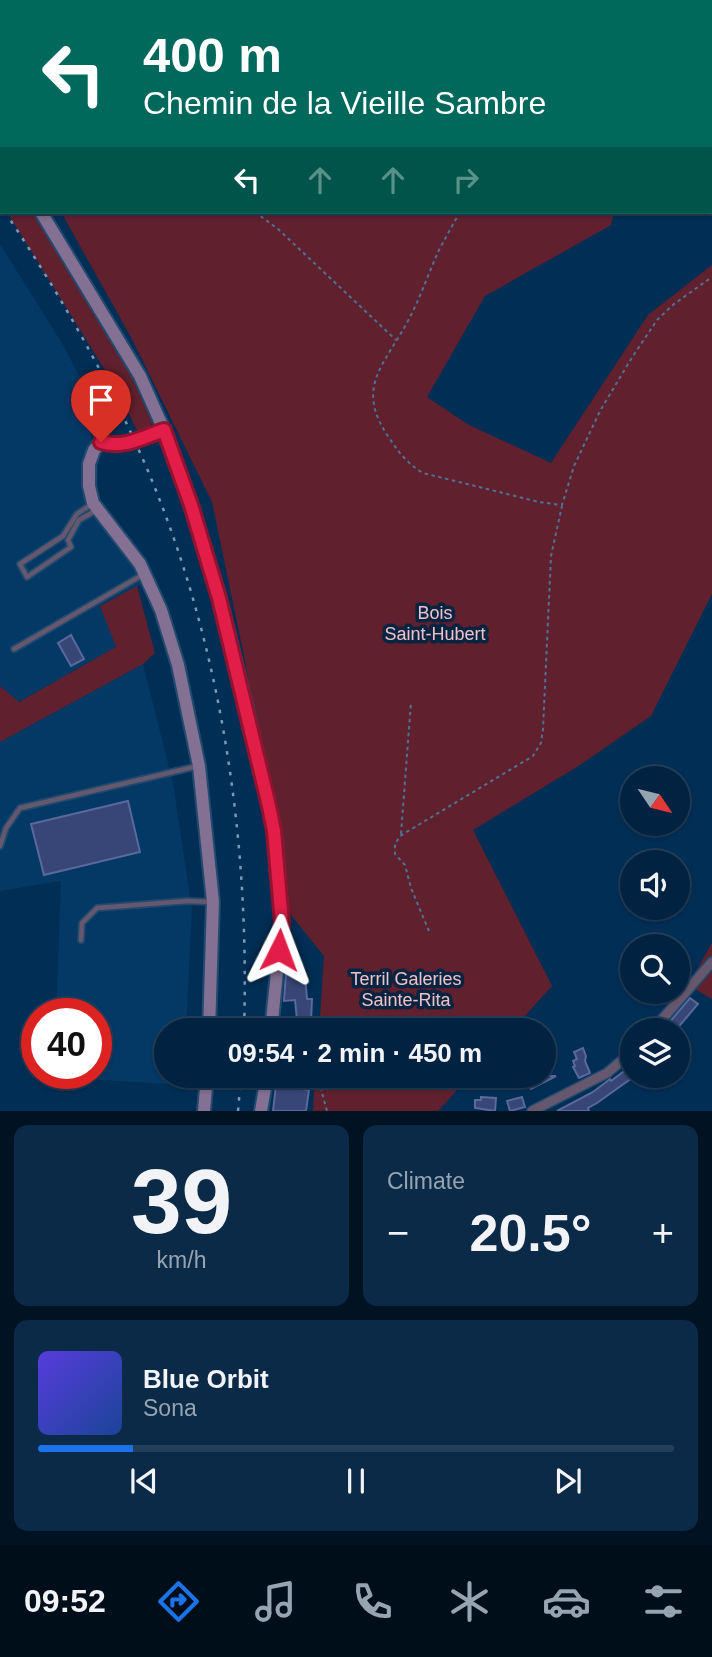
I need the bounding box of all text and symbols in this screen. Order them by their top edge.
icon: left [28,28,119,119]
text: 400 m [143,28,282,82]
text: Chemin de la Vieille Sambre [143,85,546,121]
icon: left [228,161,266,199]
icon: ahead [301,161,339,199]
icon: ahead [374,161,412,199]
icon: right [447,161,485,199]
pin [71,370,131,442]
icon: arrive [82,381,120,419]
park label: Bois Saint-Hubert [384,603,486,644]
north arrow [620,766,690,836]
map controls [620,766,690,1088]
button: sound [620,850,690,920]
position arrow [242,913,316,987]
button: search [620,934,690,1004]
park label: Terril Galeries Sainte-Rita [350,969,462,1010]
speed limit sign: 40 [21,998,112,1089]
button: layers [620,1018,690,1088]
text: 09:54 · 2 min · 450 m [228,1038,482,1068]
text: 39 [131,1151,232,1252]
text: Climate [387,1168,465,1194]
text: 20.5° [469,1204,592,1262]
text: − [387,1212,409,1254]
text: + [652,1212,674,1254]
text: km/h [157,1247,206,1273]
text: Blue Orbit [143,1364,269,1394]
text: Sona [143,1395,197,1421]
icon: previous [125,1462,163,1500]
icon: pause [337,1462,375,1500]
icon: next [549,1462,587,1500]
icon: directions [154,1577,203,1626]
icon: music [251,1577,300,1626]
icon: phone [348,1577,397,1626]
icon: climate [445,1577,494,1626]
icon: car [542,1577,591,1626]
icon: filters [639,1577,688,1626]
text: 09:52 [24,1583,106,1619]

